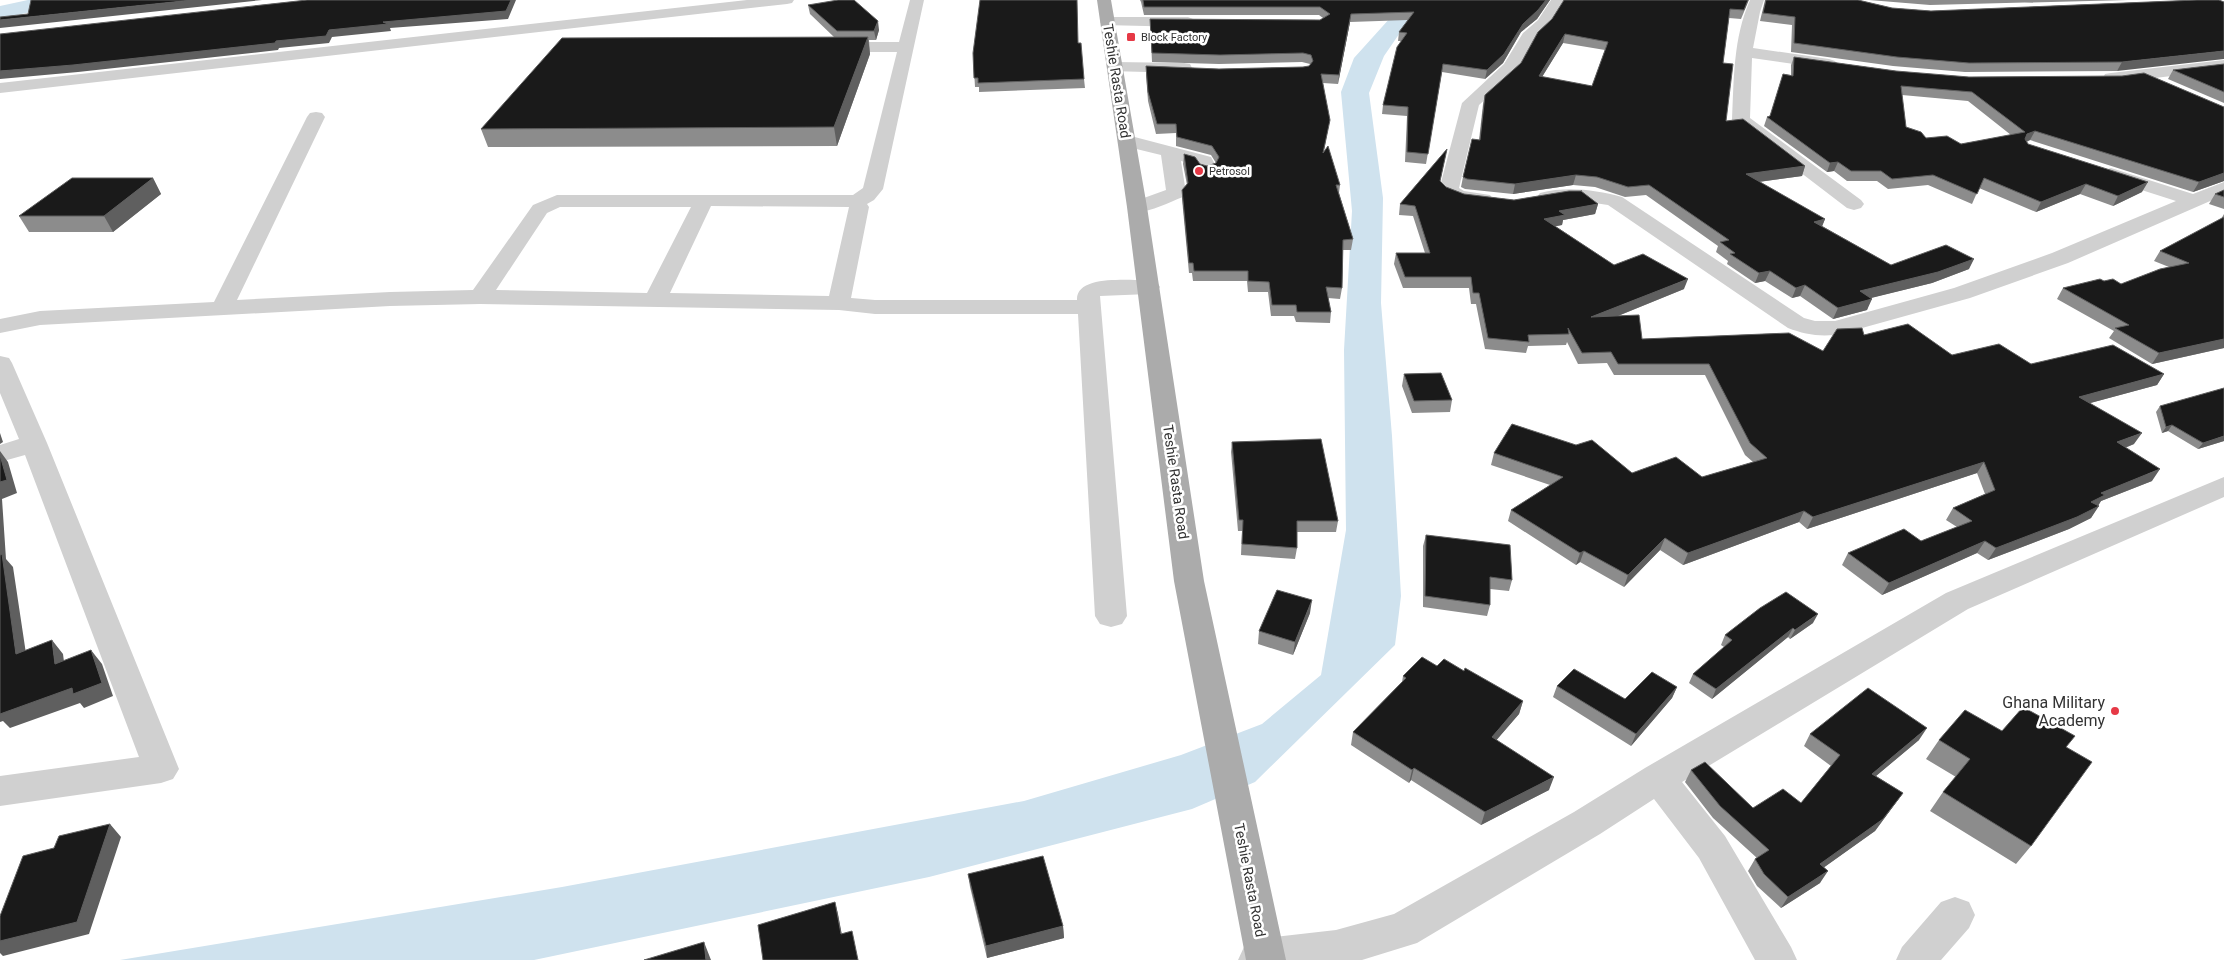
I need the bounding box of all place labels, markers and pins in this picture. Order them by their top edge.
marker: Block Factory [1125,31,1137,43]
place label: Block Factory [1141,31,1208,44]
marker: Petrosol [1193,165,1205,177]
place label: Petrosol [1209,165,1250,178]
place label: Ghana Military Academy [2002,693,2105,730]
marker: Ghana Military Academy [2109,705,2121,717]

